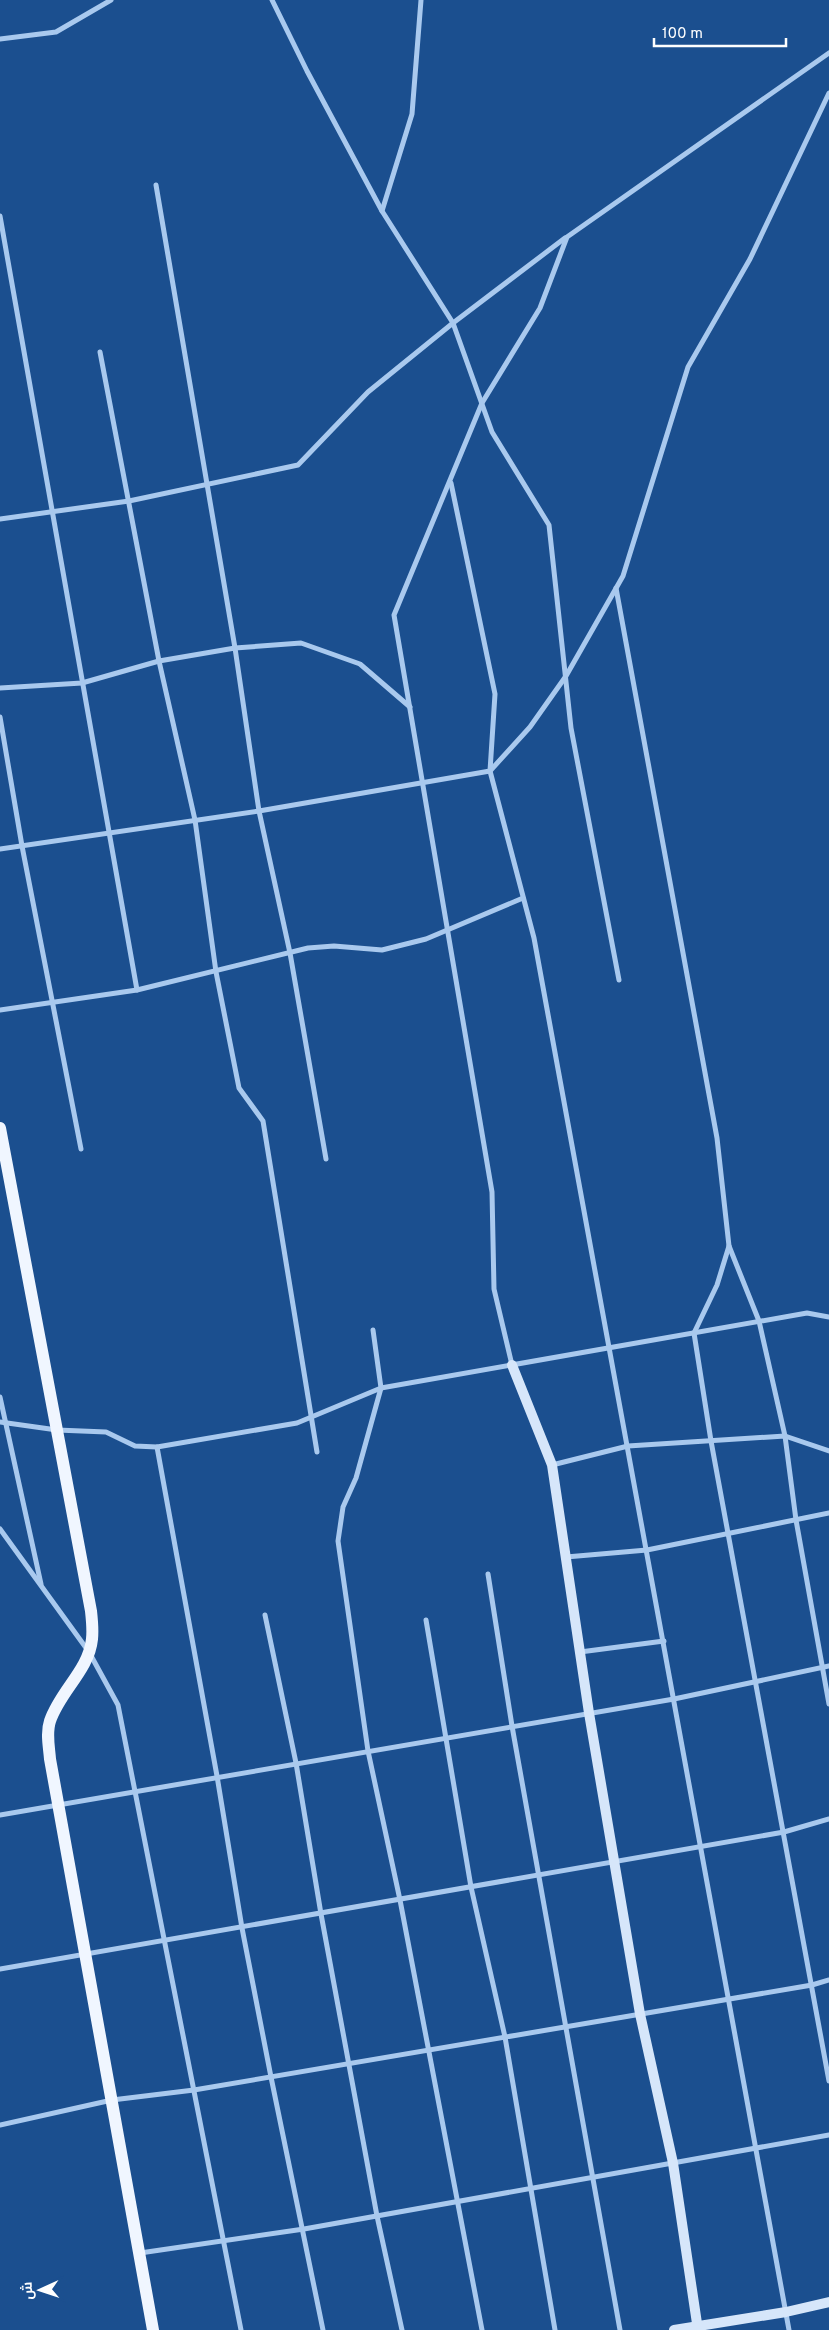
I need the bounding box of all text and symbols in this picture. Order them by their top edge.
scale bar [654,15,786,47]
text: 100 m [662,25,703,44]
north arrow [15,2265,65,2315]
text: ش [19,2281,37,2300]

